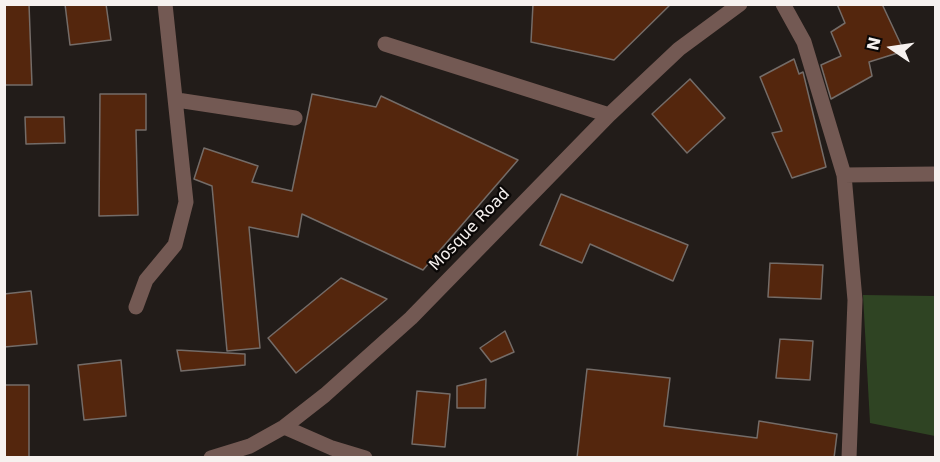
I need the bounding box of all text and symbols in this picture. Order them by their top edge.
north arrow [862,18,922,78]
text: N [863,35,885,53]
street label: Mosque Road [426,185,514,275]

